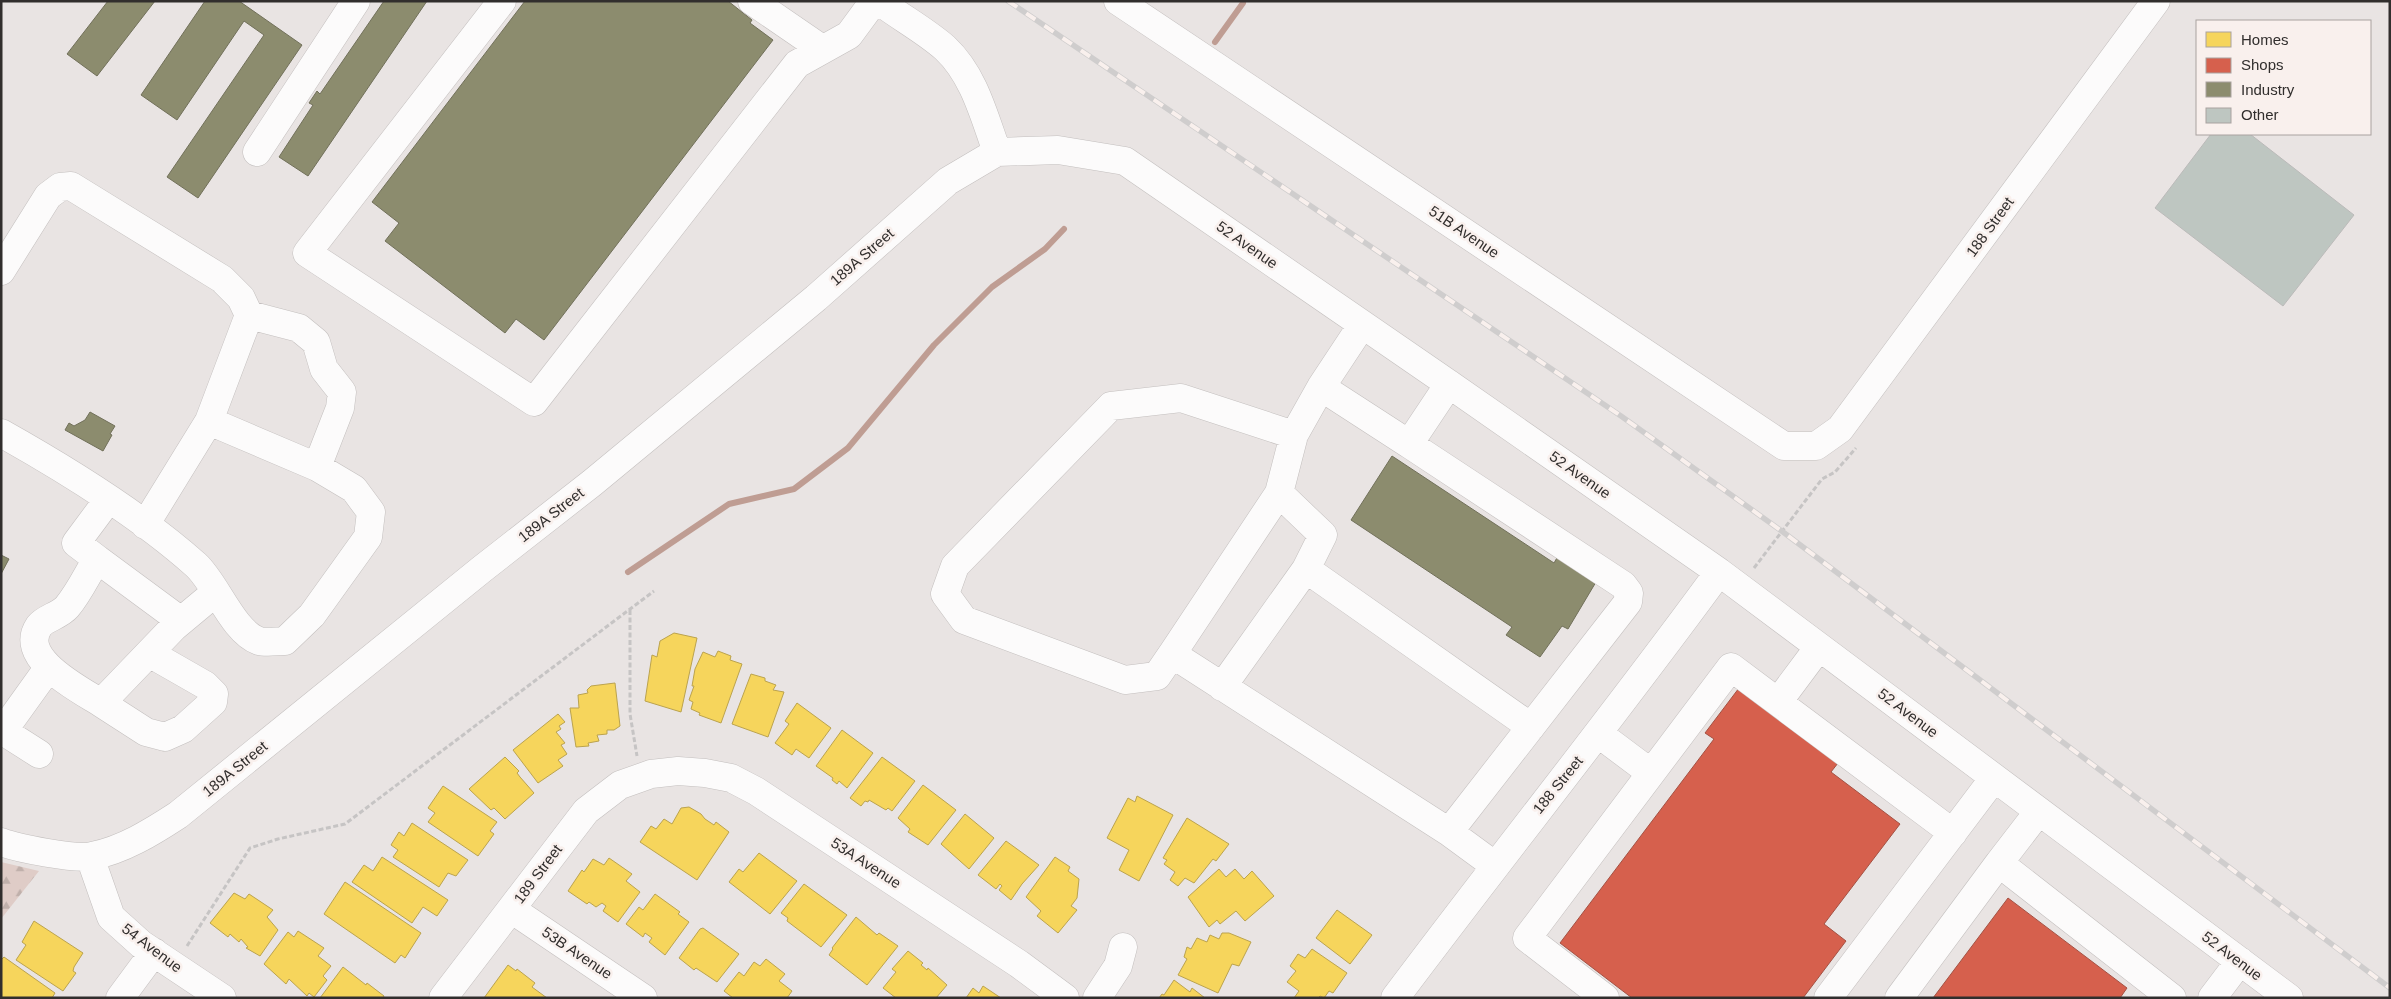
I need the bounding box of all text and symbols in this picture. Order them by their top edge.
legend [2196,20,2371,135]
text: Homes [2241,31,2289,48]
text: Shops [2241,56,2284,73]
text: Industry [2241,81,2295,98]
text: Other [2241,106,2279,123]
street label: 188 Street [1962,193,2017,260]
street label: 51B Avenue [1426,202,1502,261]
street label: 52 Avenue [1213,217,1281,272]
street label: 189A Street [827,224,897,289]
street label: 52 Avenue [1546,447,1614,502]
street label: 189A Street [515,483,587,545]
street label: 52 Avenue [1875,685,1942,741]
street label: 189A Street [199,737,271,800]
street label: 188 Street [1529,752,1587,817]
street label: 53A Avenue [828,834,904,891]
street label: 189 Street [510,840,566,906]
street label: 54 Avenue [119,920,186,976]
street label: 53B Avenue [539,923,615,982]
street label: 52 Avenue [2199,928,2266,984]

